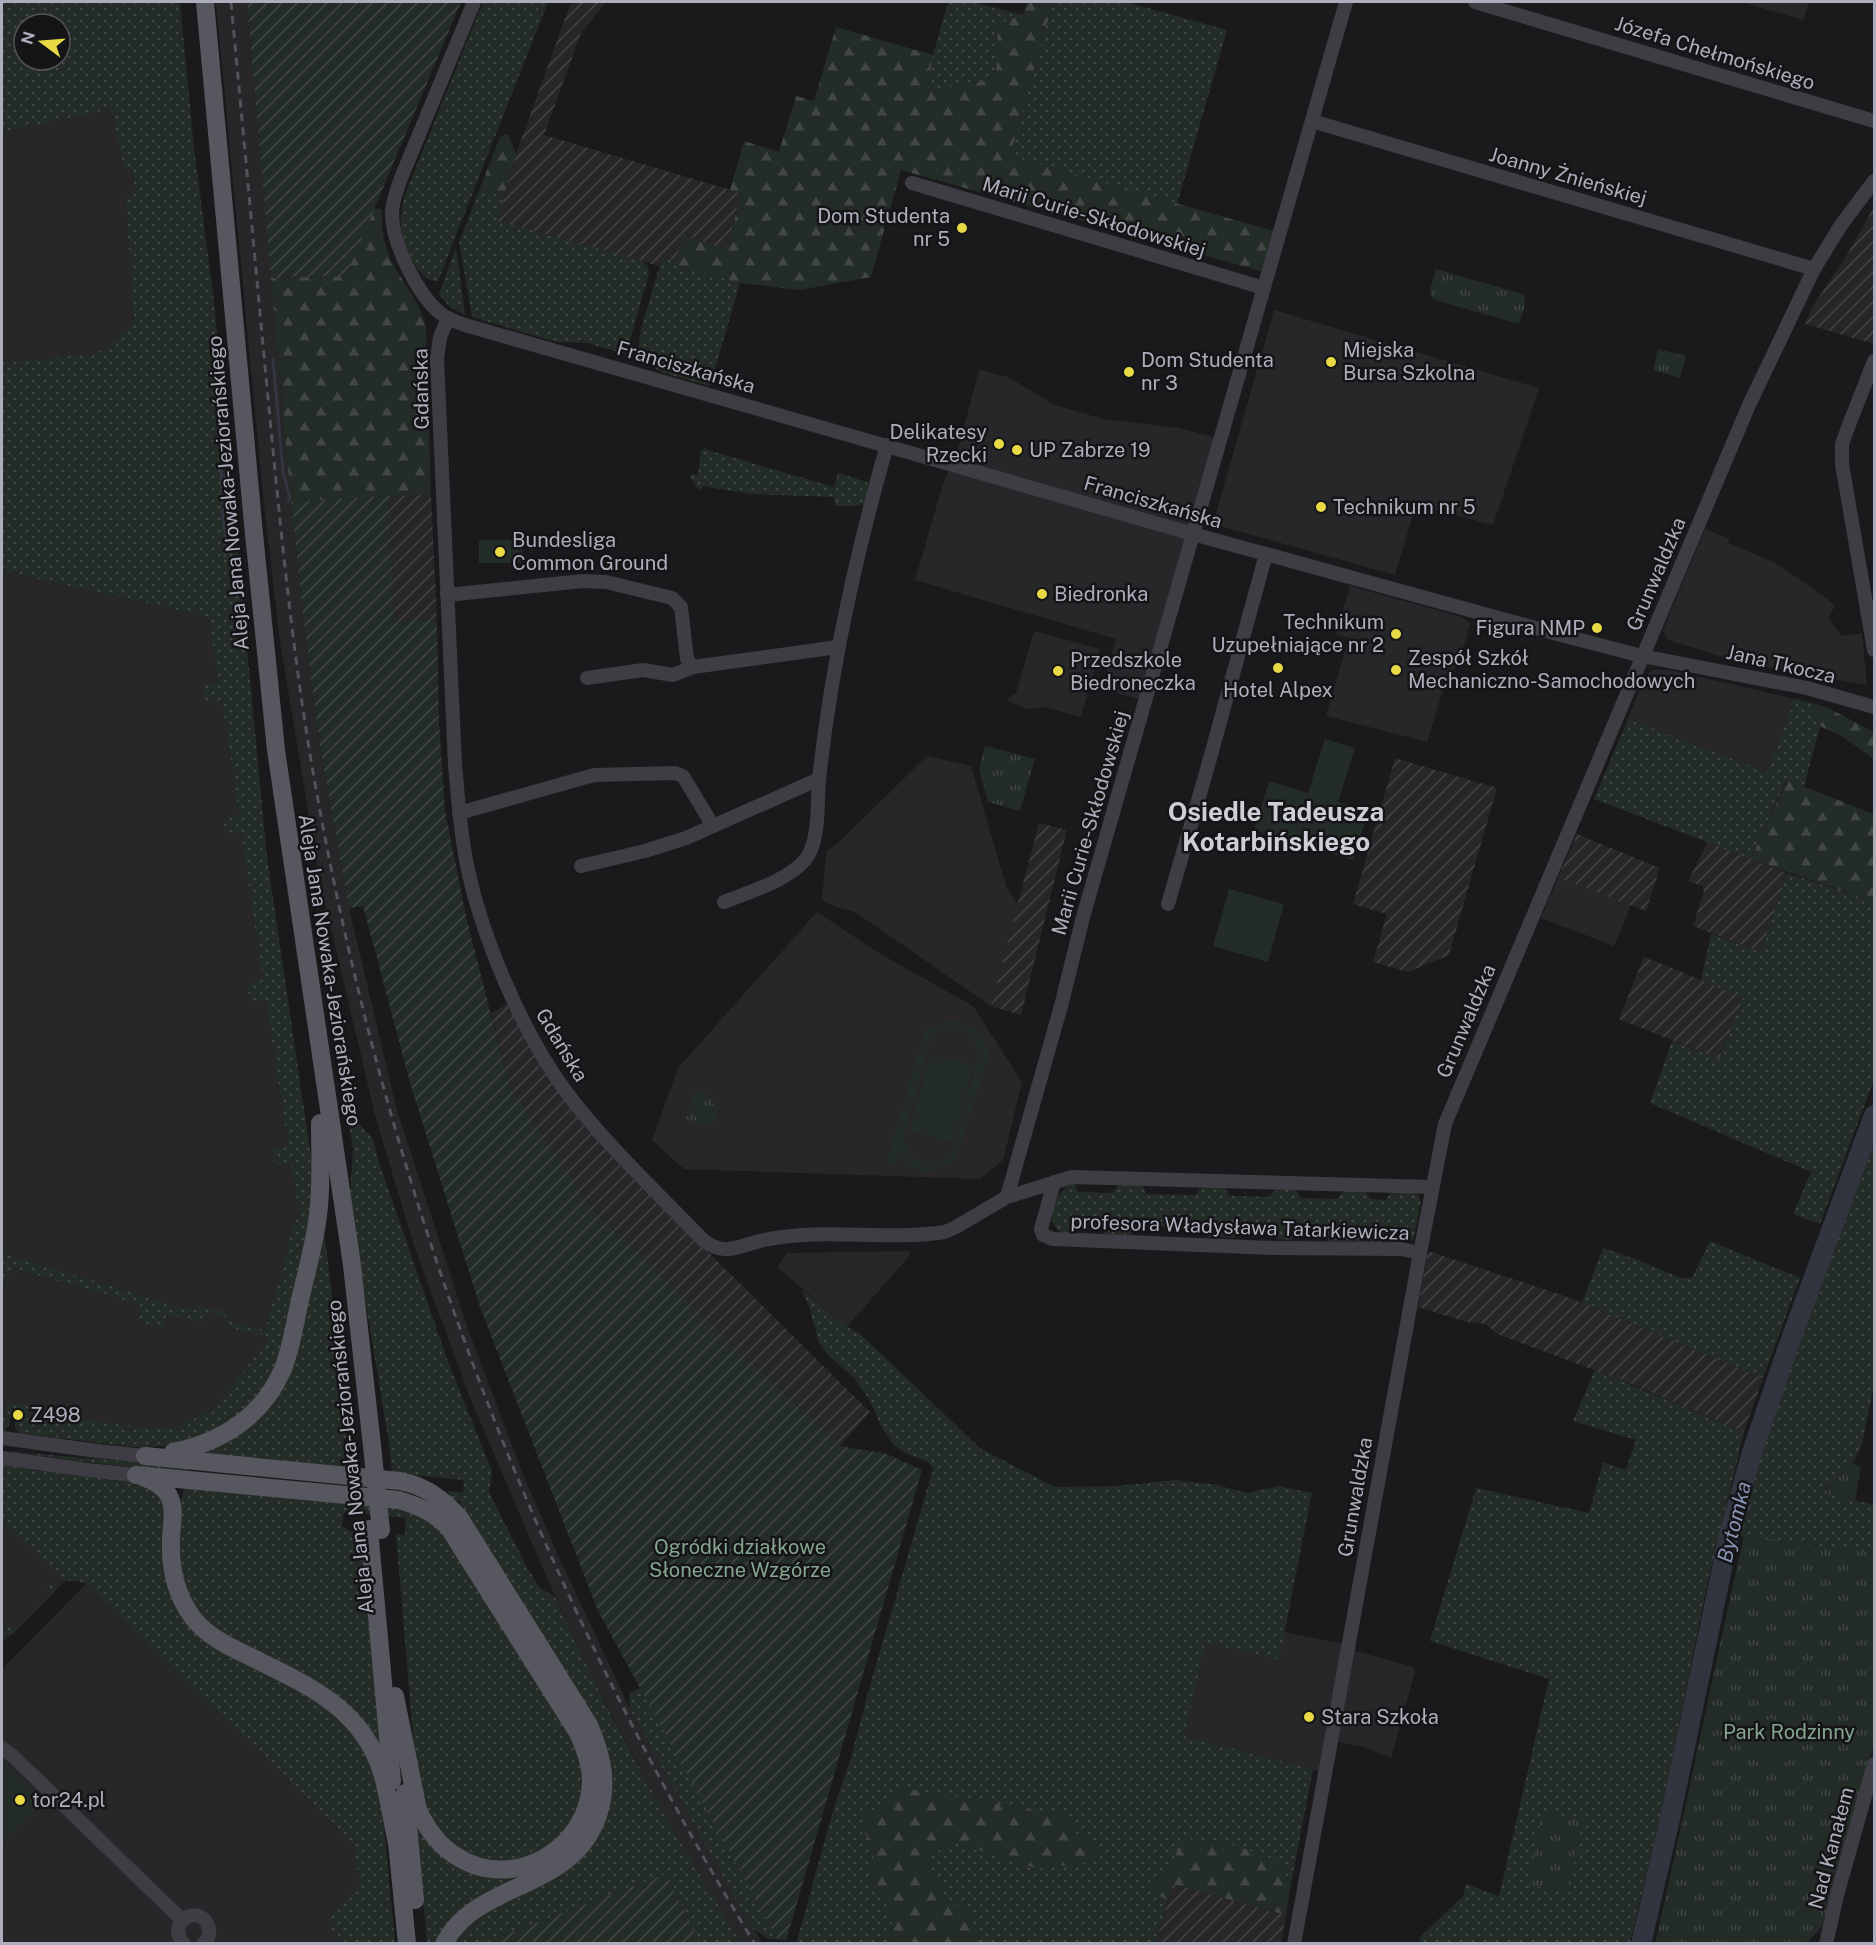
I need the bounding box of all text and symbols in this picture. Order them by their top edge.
street label: Józefa Chełmońskiego [1612,11,1818,95]
north arrow [12,12,72,72]
text: N [17,29,39,47]
street label: Joanny Żnieńskiej [1486,142,1650,210]
street label: Marii Curie-Skłodowskiej [979,172,1209,262]
place label: Dom Studenta nr 5 [817,204,950,251]
marker: Dom Studenta nr 5 [955,221,969,235]
street label: Aleja Jana Nowaka-Jeziorańskiego [202,335,254,651]
street label: Franciszkańska [614,336,758,398]
place label: Miejska Bursa Szkolna [1343,338,1475,385]
street label: Gdańska [408,348,434,430]
place label: Dom Studenta nr 3 [1141,348,1274,395]
marker: Miejska Bursa Szkolna [1324,355,1338,369]
marker: Dom Studenta nr 3 [1122,365,1136,379]
place label: Delikatesy Rzecki [890,420,987,467]
marker: Delikatesy Rzecki [992,437,1006,451]
place label: UP Zabrze 19 [1029,438,1151,462]
marker: UP Zabrze 19 [1010,443,1024,457]
street label: Franciszkańska [1081,471,1225,533]
place label: Technikum nr 5 [1333,495,1476,519]
marker: Technikum nr 5 [1314,500,1328,514]
street label: Grunwaldzka [1621,514,1691,634]
place label: Bundesliga Common Ground [512,528,668,575]
marker: Bundesliga Common Ground [493,545,507,559]
place label: Biedronka [1054,582,1148,606]
marker: Biedronka [1035,587,1049,601]
place label: Technikum Uzupełniające nr 2 [1212,610,1384,657]
place label: Figura NMP [1475,616,1585,640]
marker: Figura NMP [1590,621,1604,635]
marker: Technikum Uzupełniające nr 2 [1389,627,1403,641]
street label: Jana Tkocza [1724,640,1838,688]
place label: Zespół Szkół Mechaniczno-Samochodowych [1408,646,1695,693]
place label: Przedszkole Biedroneczka [1070,648,1196,695]
marker: Hotel Alpex [1271,661,1285,675]
marker: Zespół Szkół Mechaniczno-Samochodowych [1389,663,1403,677]
marker: Przedszkole Biedroneczka [1051,664,1065,678]
place label: Hotel Alpex [1223,678,1333,702]
street label: Marii Curie-Skłodowskiej [1046,708,1134,938]
district label: Osiedle Tadeusza Kotarbińskiego [1168,796,1384,857]
street label: Aleja Jana Nowaka-Jeziorańskiego [293,812,367,1128]
street label: Grunwaldzka [1431,961,1501,1081]
street label: Gdańska [531,1004,593,1086]
street label: profesora Władysława Tatarkiewicza [1070,1209,1410,1245]
street label: Aleja Jana Nowaka-Jeziorańskiego [322,1299,378,1615]
place label: Z498 [30,1403,81,1427]
marker: Z498 [11,1408,25,1422]
street label: Grunwaldzka [1333,1435,1377,1559]
water label: Bytomka [1712,1479,1756,1565]
park label: Ogródki działkowe Słoneczne Wzgórze [649,1535,831,1582]
place label: Stara Szkoła [1321,1705,1439,1729]
marker: Stara Szkoła [1302,1710,1316,1724]
park label: Park Rodzinny [1723,1720,1855,1744]
street label: Nad Kanałem [1803,1784,1859,1912]
place label: tor24.pl [32,1788,106,1812]
marker: tor24.pl [13,1793,27,1807]

